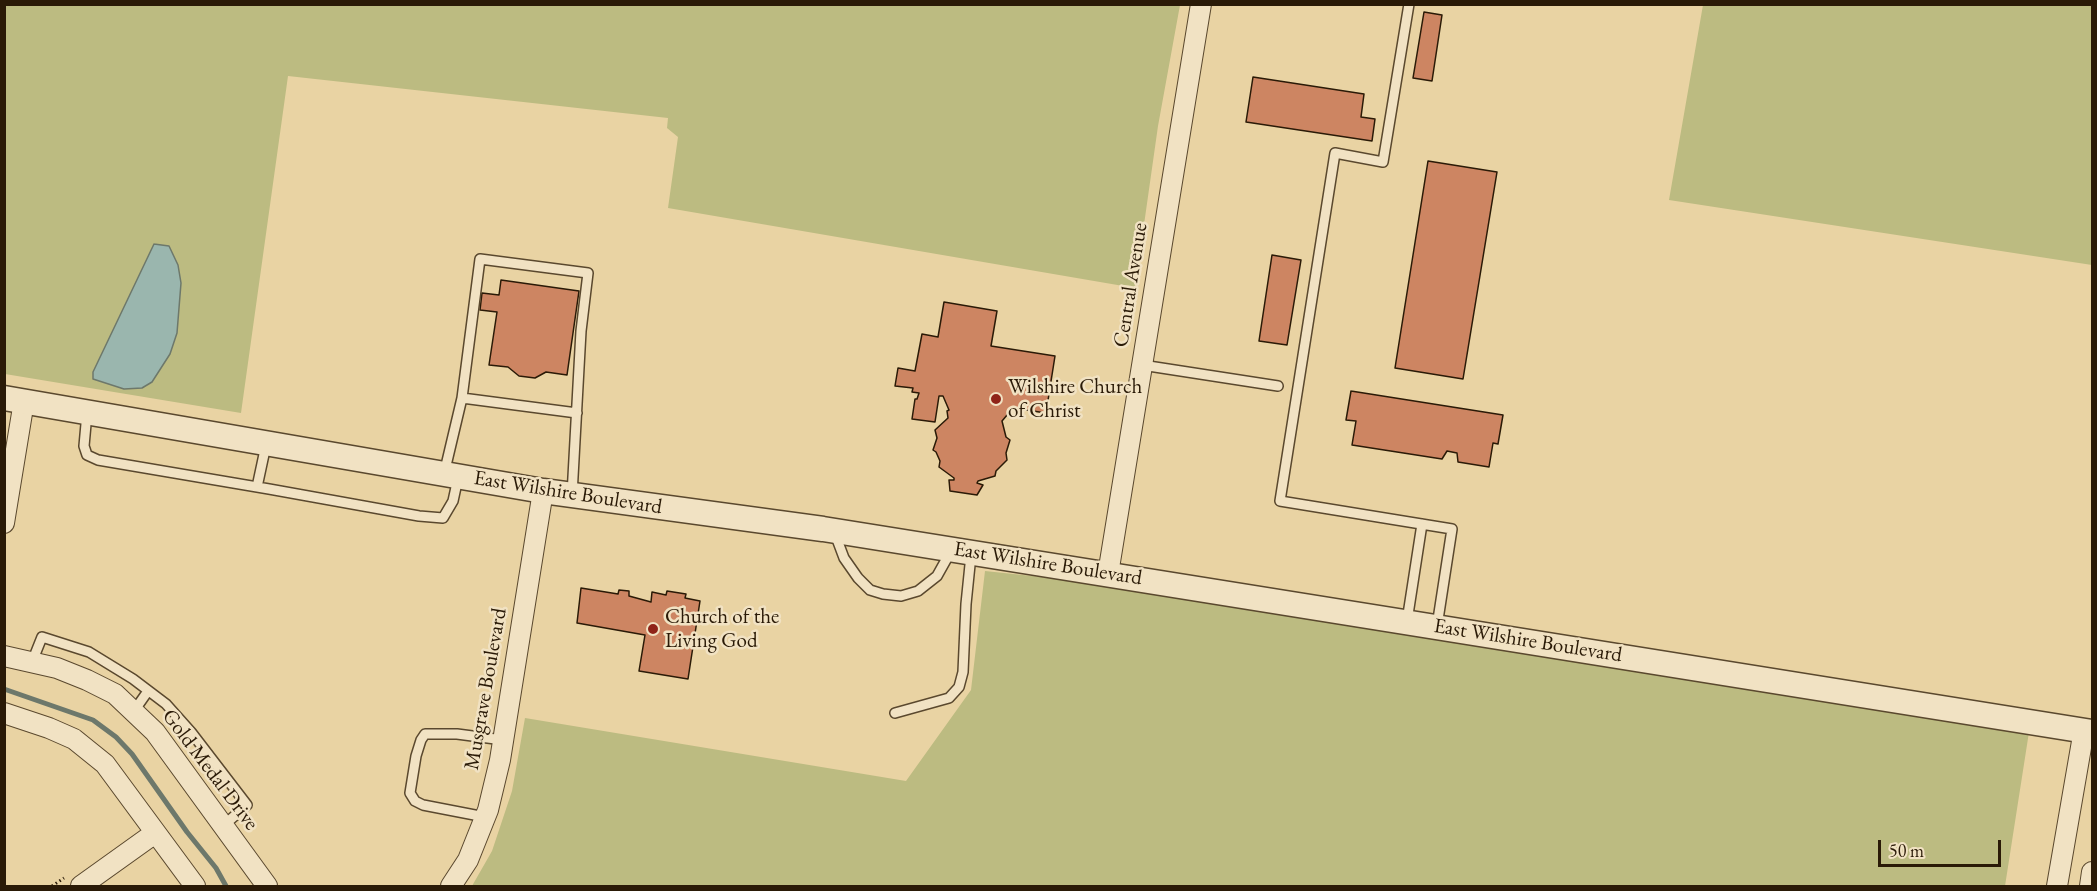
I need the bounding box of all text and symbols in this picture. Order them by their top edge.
street label: Central Avenue [1109,221,1153,349]
place label: Wilshire Church of Christ [1008,374,1142,424]
marker: Wilshire Church of Christ [989,392,1003,406]
street label: East Wilshire Boulevard [472,466,664,520]
street label: East Wilshire Boulevard [952,537,1144,591]
place label: Church of the Living God [665,604,779,654]
street label: Musgrave Boulevard [459,606,513,772]
street label: East Wilshire Boulevard [1432,614,1624,668]
marker: Church of the Living God [646,622,660,636]
street label: Gold Medal Drive [156,705,264,835]
scale bar [1881,828,2004,866]
text: 50 m [1889,839,1924,862]

